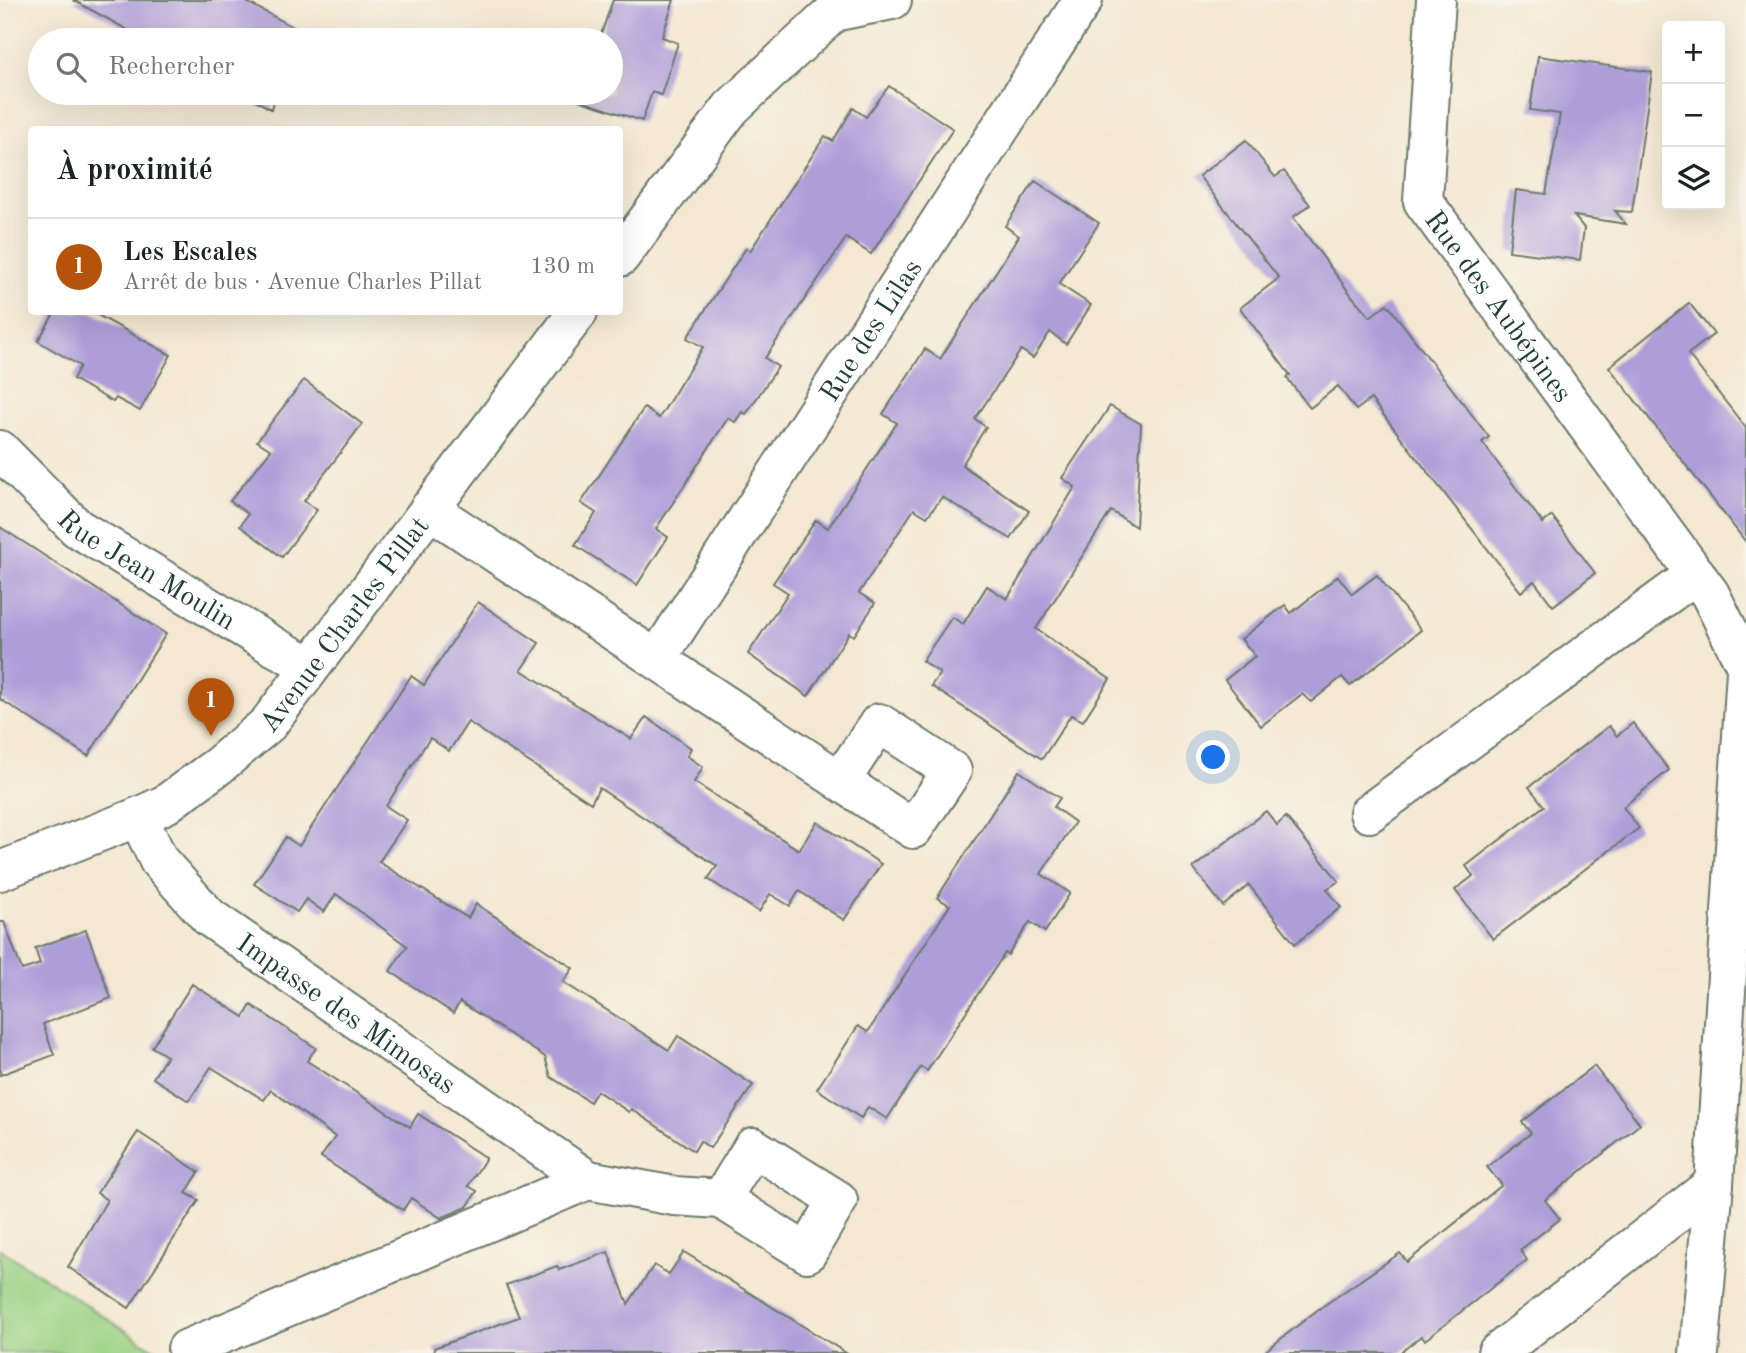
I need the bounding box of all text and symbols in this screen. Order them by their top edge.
map controls [1662,21,1725,210]
button: + [1662,21,1725,84]
search box [28,28,623,105]
icon: search [52,48,90,86]
text: Rechercher [108,54,235,80]
button: − [1662,84,1725,147]
button: layers [1662,147,1725,210]
text: À proximité [56,156,213,186]
street label: Rue des Aubépines [1418,207,1576,408]
text: Les Escales [123,240,257,266]
text: 1 [72,255,86,278]
text: 130 m [530,255,595,278]
street label: Rue des Lilas [816,255,928,408]
text: Arrêt de bus · Avenue Charles Pillat [123,271,482,294]
street label: Rue Jean Moulin [51,506,239,637]
street label: Avenue Charles Pillat [256,513,436,739]
pin: 1 [188,678,234,736]
your location [1196,740,1230,774]
street label: Impasse des Mimosas [231,930,460,1101]

